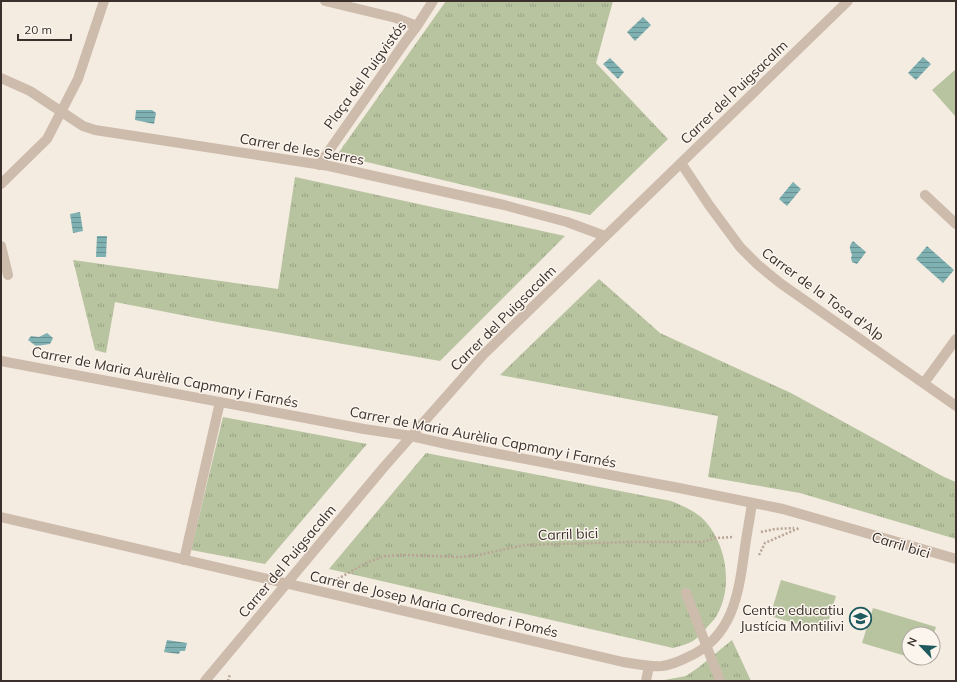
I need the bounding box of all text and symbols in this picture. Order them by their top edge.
scale bar [18,16,71,42]
street label: Plaça del Puigvistós [320,17,410,132]
text: 20 m [24,22,52,37]
street label: Carrer del Puigsacalm [677,36,791,148]
street label: Carrer de les Serres [238,129,366,169]
street label: Carrer de la Tosa d'Alp [758,243,888,345]
street label: Carrer del Puigsacalm [446,261,560,375]
street label: Carrer de Maria Aurèlia Capmany i Farnés [30,342,300,412]
street label: Carrer de Maria Aurèlia Capmany i Farnés [348,402,618,472]
street label: Carrer del Puigsacalm [234,501,340,621]
street label: Carril bici [538,524,598,544]
street label: Carril bici [870,528,932,562]
street label: Carrer de Josep Maria Corredor i Pomés [308,567,560,641]
place label: Centre educatiu Justícia Montilivi [740,601,844,635]
school or university icon: Centre educatiu Justícia Montilivi [847,605,873,631]
north arrow [901,626,941,666]
text: N [904,635,920,648]

